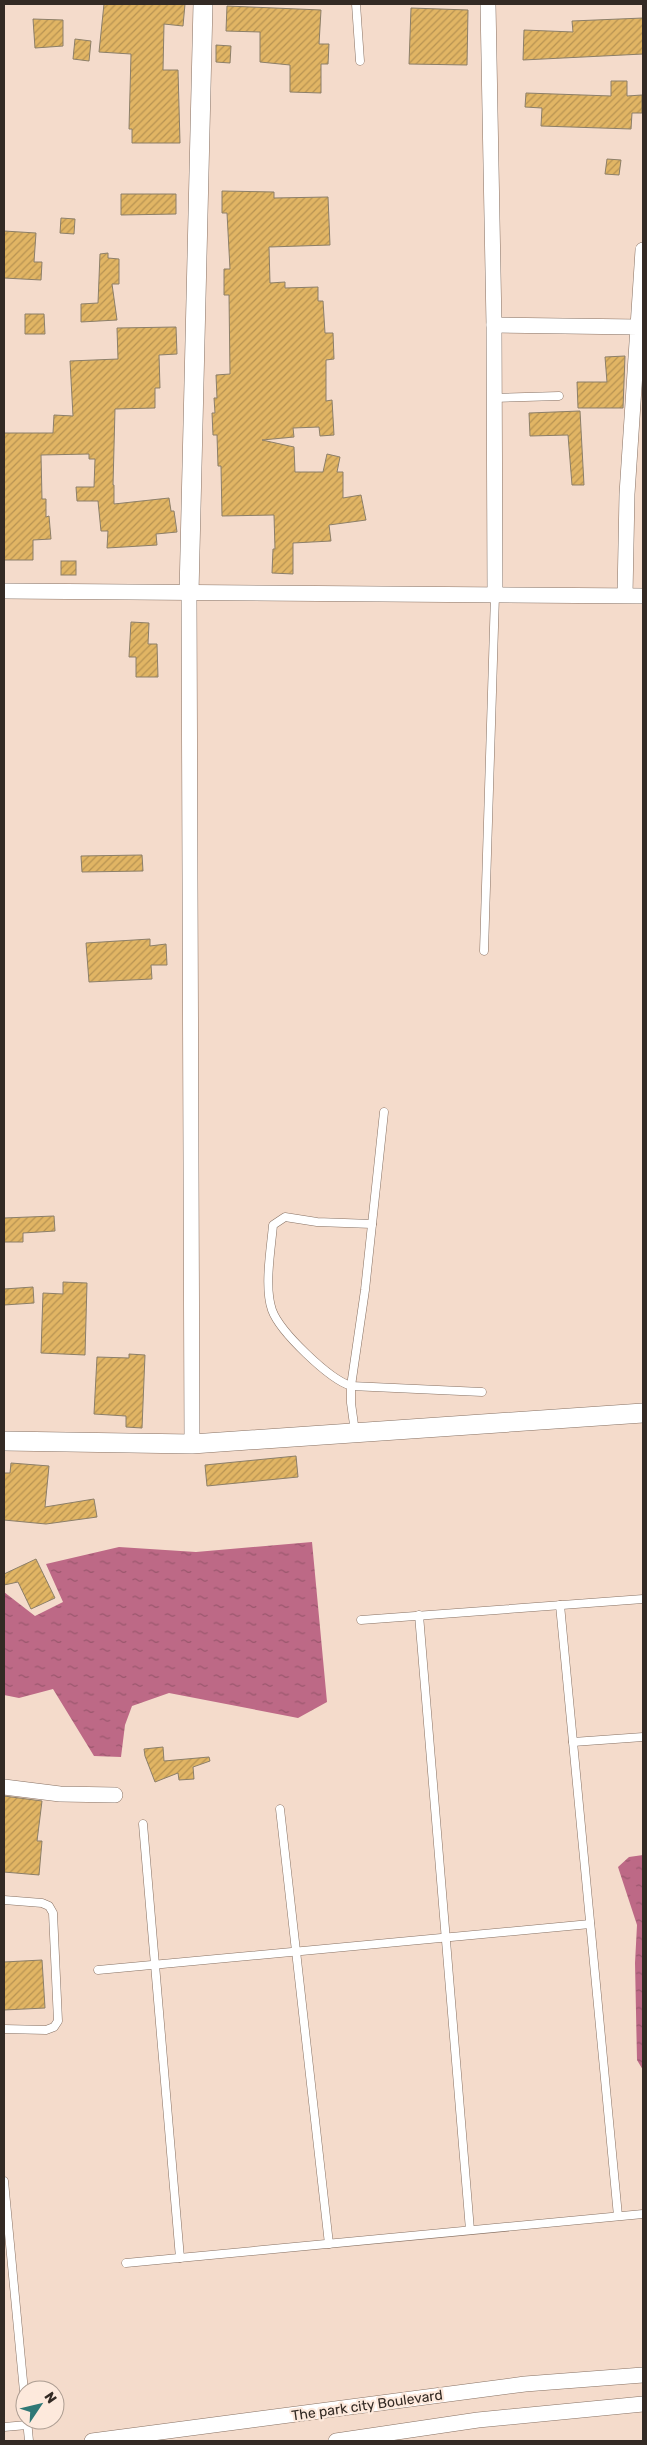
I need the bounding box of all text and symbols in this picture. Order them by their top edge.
north arrow [15,2380,65,2430]
street label: The park city Boulevard [290,2386,444,2425]
text: N [40,2389,60,2407]

